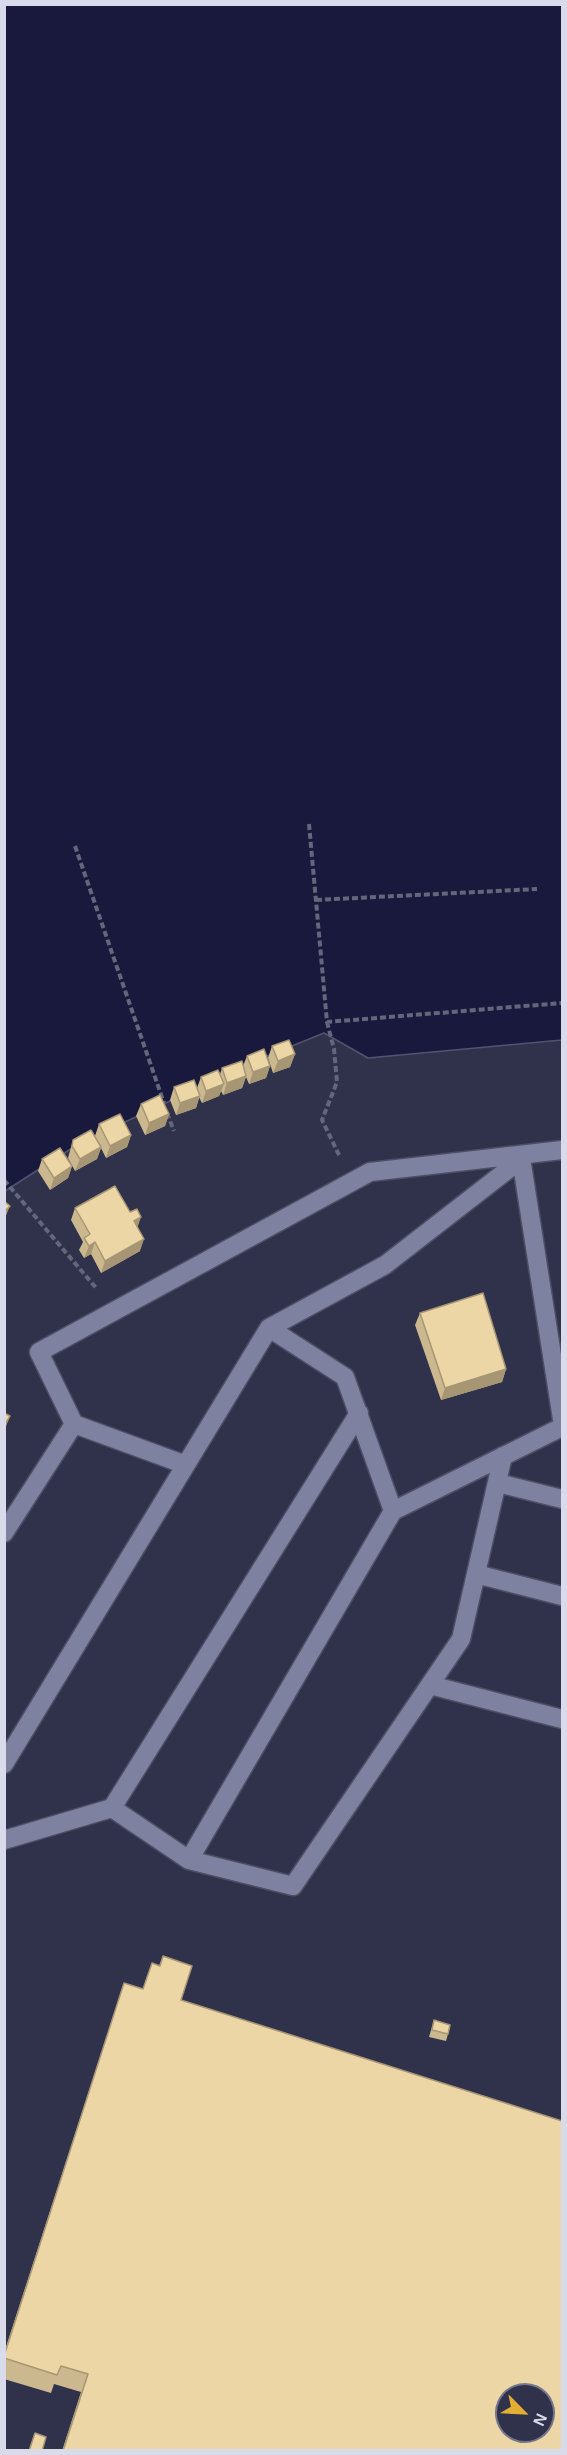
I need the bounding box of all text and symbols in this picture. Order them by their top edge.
north arrow [495,2383,555,2443]
text: N [530,2411,550,2428]

